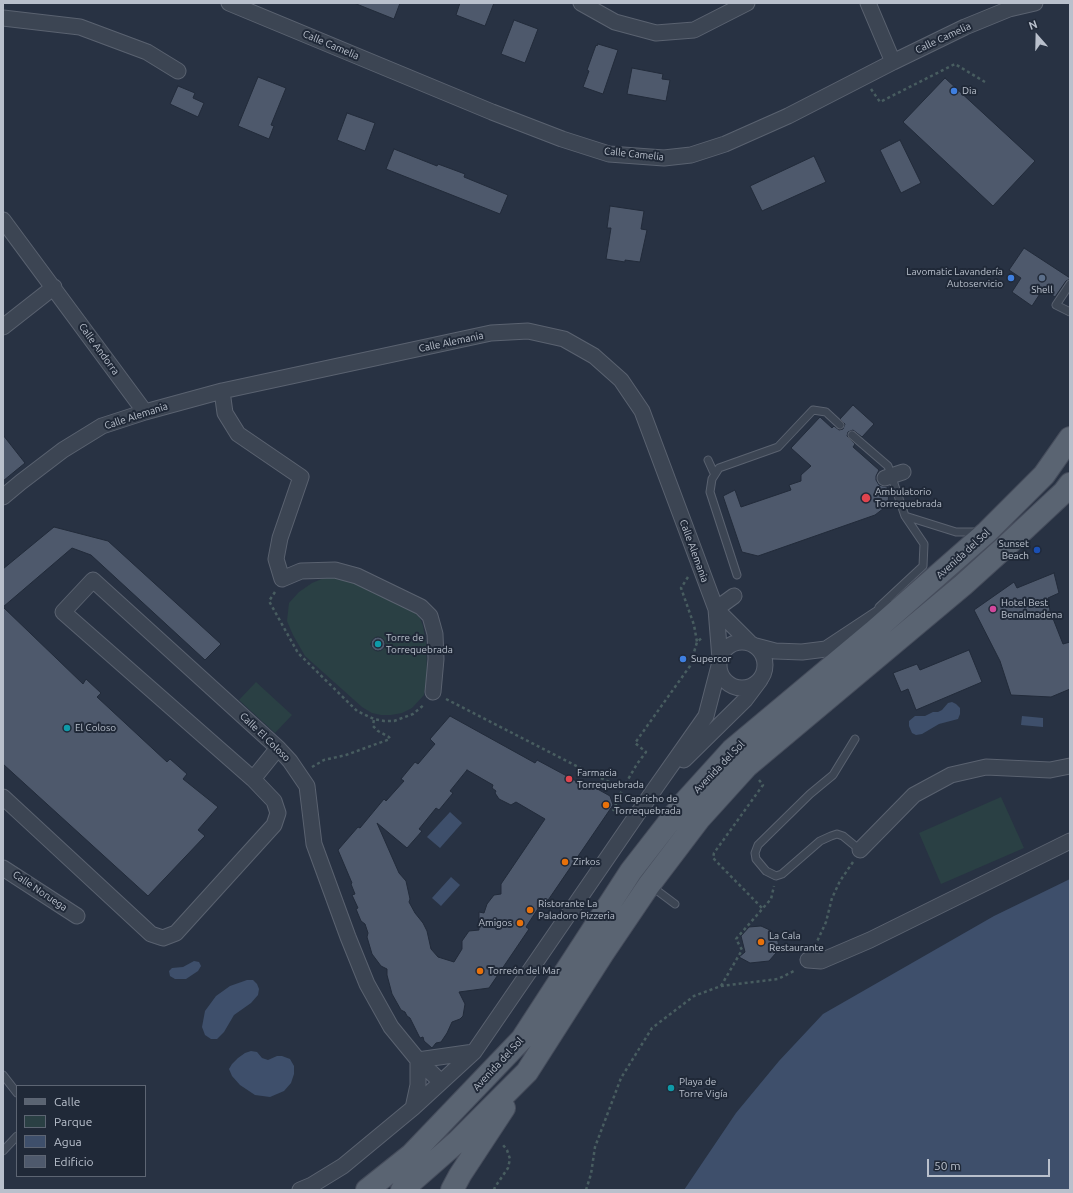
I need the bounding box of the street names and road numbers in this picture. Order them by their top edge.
street label: Calle Camelia [913,20,973,56]
street label: Calle Camelia [301,28,361,62]
street label: Calle Camelia [604,145,664,163]
street label: Calle Andorra [76,321,122,377]
street label: Calle Alemania [417,329,485,355]
street label: Calle Alemania [103,400,169,432]
street label: Calle Alemania [677,518,711,584]
street label: Avenida del Sol [934,527,992,581]
street label: Calle El Coloso [237,710,293,764]
street label: Avenida del Sol [691,738,747,796]
street label: Calle Noruega [10,868,70,914]
street label: Avenida del Sol [470,1035,526,1093]

